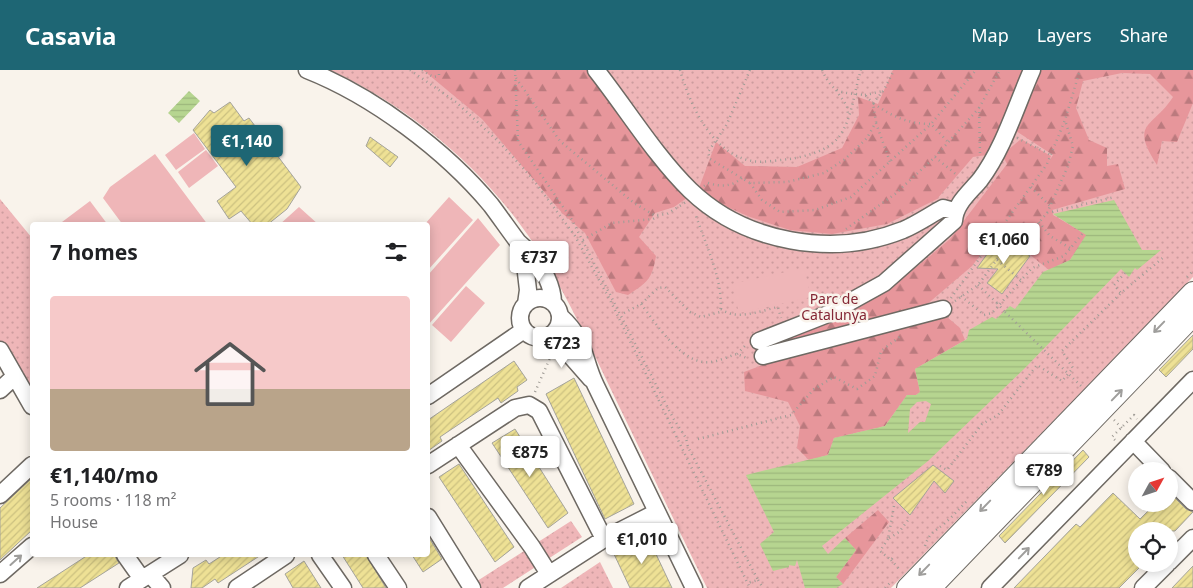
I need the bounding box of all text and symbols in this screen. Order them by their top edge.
text: Casavia [25,19,116,52]
text: Map [971,23,1009,47]
text: Layers [1037,23,1092,47]
text: Share [1120,23,1168,47]
pin: €1,140 [206,124,288,167]
text: €1,140 [222,130,272,152]
pin: €1,060 [963,222,1045,265]
text: €1,060 [979,228,1029,250]
text: 7 homes [50,238,138,266]
icon: filters [382,238,410,266]
pin: €737 [509,240,569,283]
text: €737 [521,246,557,268]
park label: Parc de Catalunya [801,289,867,324]
one-way arrow [1153,321,1165,333]
pin: €723 [532,326,592,369]
icon: home [185,329,275,419]
text: €723 [544,332,580,354]
one-way arrow [1111,388,1123,401]
pin: €875 [500,436,560,478]
text: €875 [512,441,548,463]
pin: €789 [1014,454,1074,496]
text: €789 [1026,459,1062,481]
text: €1,140/mo [50,461,158,489]
north arrow [1128,462,1178,512]
map controls [1128,462,1178,572]
text: 5 rooms · 118 m² [50,489,176,511]
one-way arrow [979,500,991,513]
text: House [50,511,98,533]
pin: €1,010 [601,522,683,565]
button: locate [1128,522,1178,572]
text: €1,010 [617,528,667,550]
one-way arrow [1018,547,1030,559]
one-way arrow [10,554,23,566]
one-way arrow [918,564,930,576]

